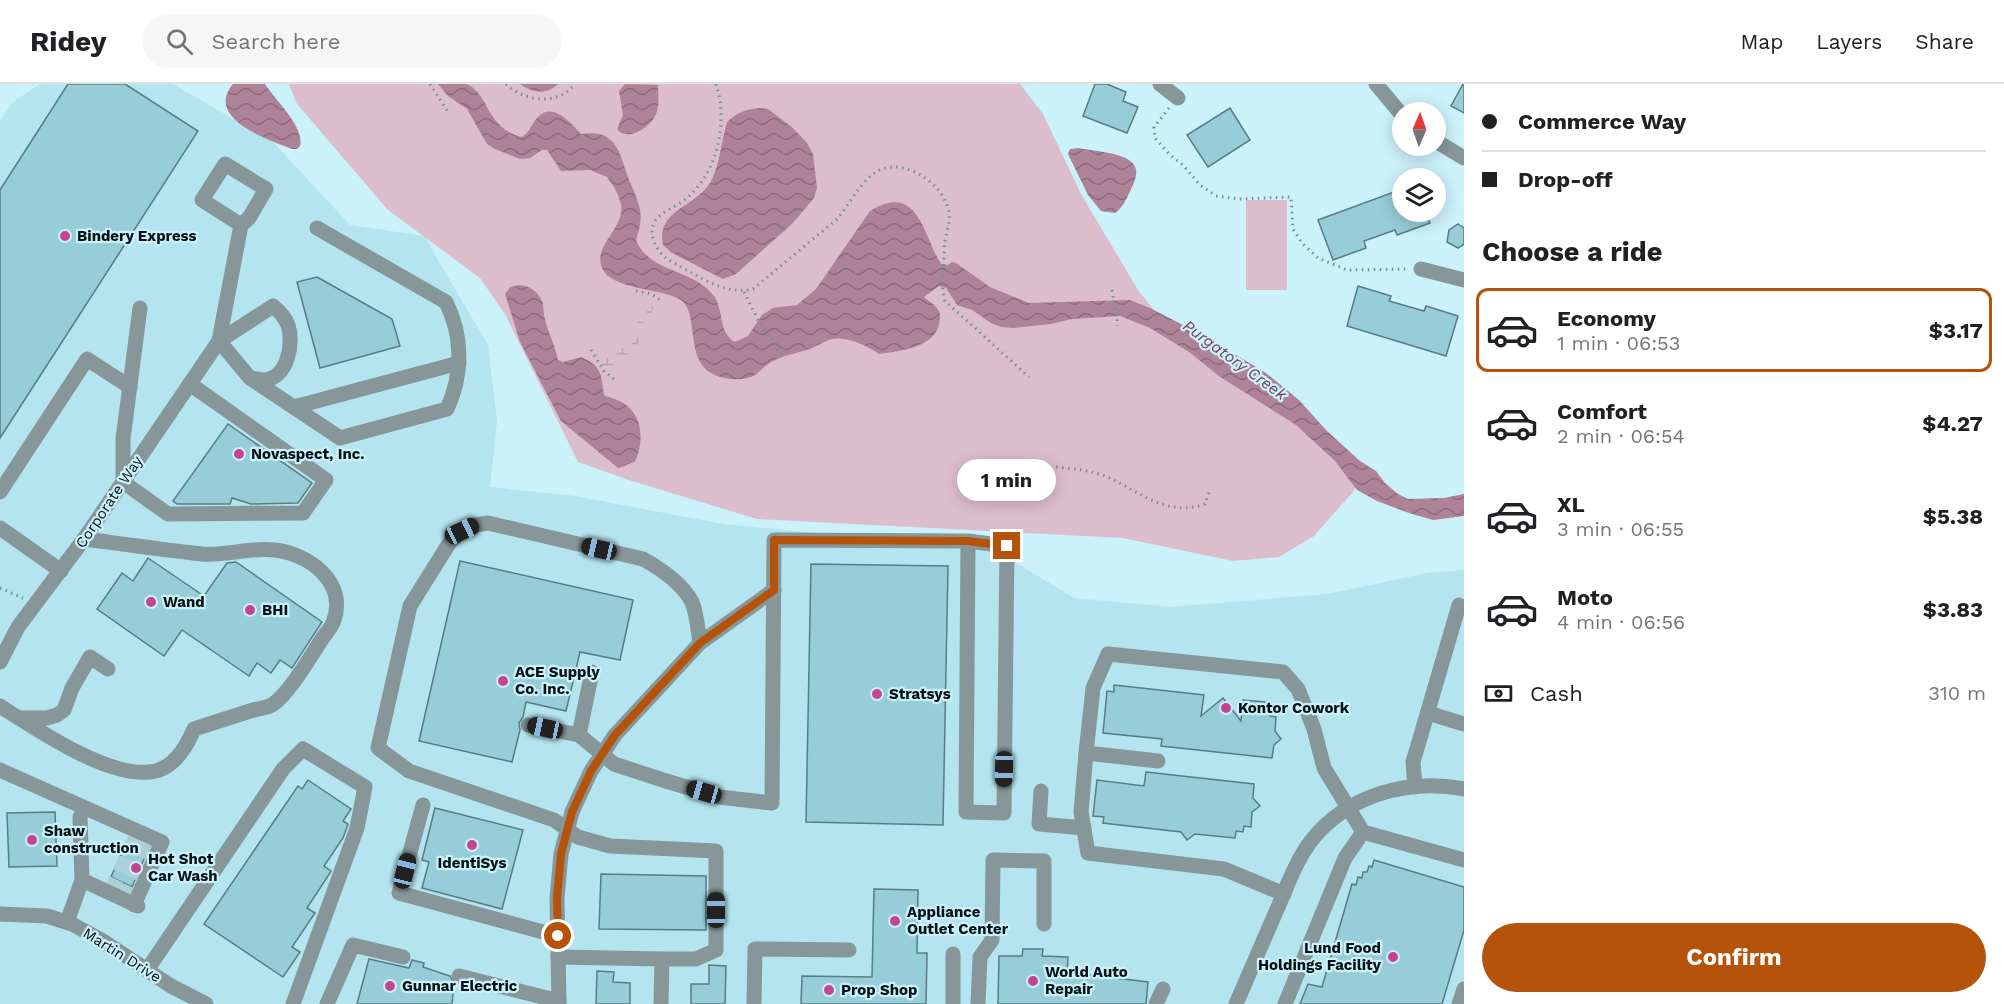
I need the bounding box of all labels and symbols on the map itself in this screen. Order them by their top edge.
north arrow [1392,102,1446,156]
place label: Bindery Express [77,227,197,245]
marker: Bindery Express [58,229,72,243]
water label: Purgatory Creek [1179,316,1292,405]
place label: Novaspect, Inc. [251,445,365,463]
marker: Novaspect, Inc. [232,447,246,461]
street label: Corporate Way [72,452,147,551]
callout: 1 min [958,459,1056,501]
car [442,515,482,547]
route end [993,532,1020,559]
car [579,536,619,562]
place label: Wand [163,593,205,611]
marker: Wand [144,595,158,609]
place label: BHI [262,601,288,619]
marker: BHI [243,603,257,617]
place label: ACE Supply Co. Inc. [515,663,600,698]
marker: ACE Supply Co. Inc. [496,674,510,688]
place label: Stratsys [889,685,951,703]
marker: Stratsys [870,687,884,701]
place label: Kontor Cowork [1238,699,1350,717]
marker: Kontor Cowork [1219,701,1233,715]
car [526,715,564,741]
car [995,751,1013,787]
car [684,778,724,806]
place label: Shaw construction [44,822,139,857]
marker: Shaw construction [25,833,39,847]
marker: IdentiSys [465,838,479,852]
place label: Hot Shot Car Wash [148,850,217,885]
car [392,851,418,891]
place label: IdentiSys [438,854,506,872]
marker: Hot Shot Car Wash [129,861,143,875]
car [707,892,725,928]
place label: Appliance Outlet Center [907,903,1009,938]
marker: Appliance Outlet Center [888,914,902,928]
route start [544,922,571,949]
street label: Martin Drive [80,924,164,986]
place label: Lund Food Holdings Facility [1258,939,1382,974]
marker: Lund Food Holdings Facility [1386,950,1400,964]
place label: World Auto Repair [1045,963,1128,998]
marker: World Auto Repair [1026,974,1040,988]
place label: Gunnar Electric [402,977,518,995]
marker: Gunnar Electric [383,979,397,993]
place label: Prop Shop [841,981,917,999]
marker: Prop Shop [822,983,836,997]

